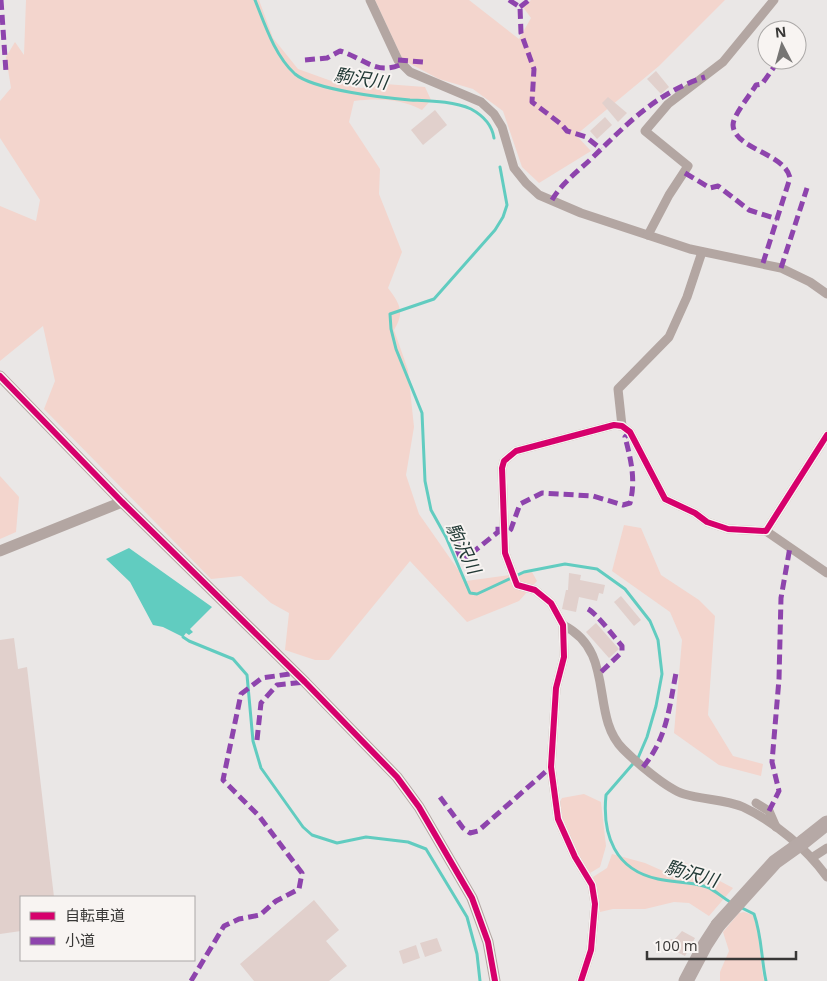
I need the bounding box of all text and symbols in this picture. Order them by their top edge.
north arrow [757,20,807,70]
text: N [774,22,787,42]
water label: 駒沢川 [332,62,392,94]
water label: 駒沢川 [441,518,487,579]
water label: 駒沢川 [663,854,723,893]
legend [20,896,195,961]
text: 自転車道 [65,905,125,925]
scale bar [647,928,796,960]
text: 小道 [65,930,95,950]
text: 100 m [654,935,698,955]

